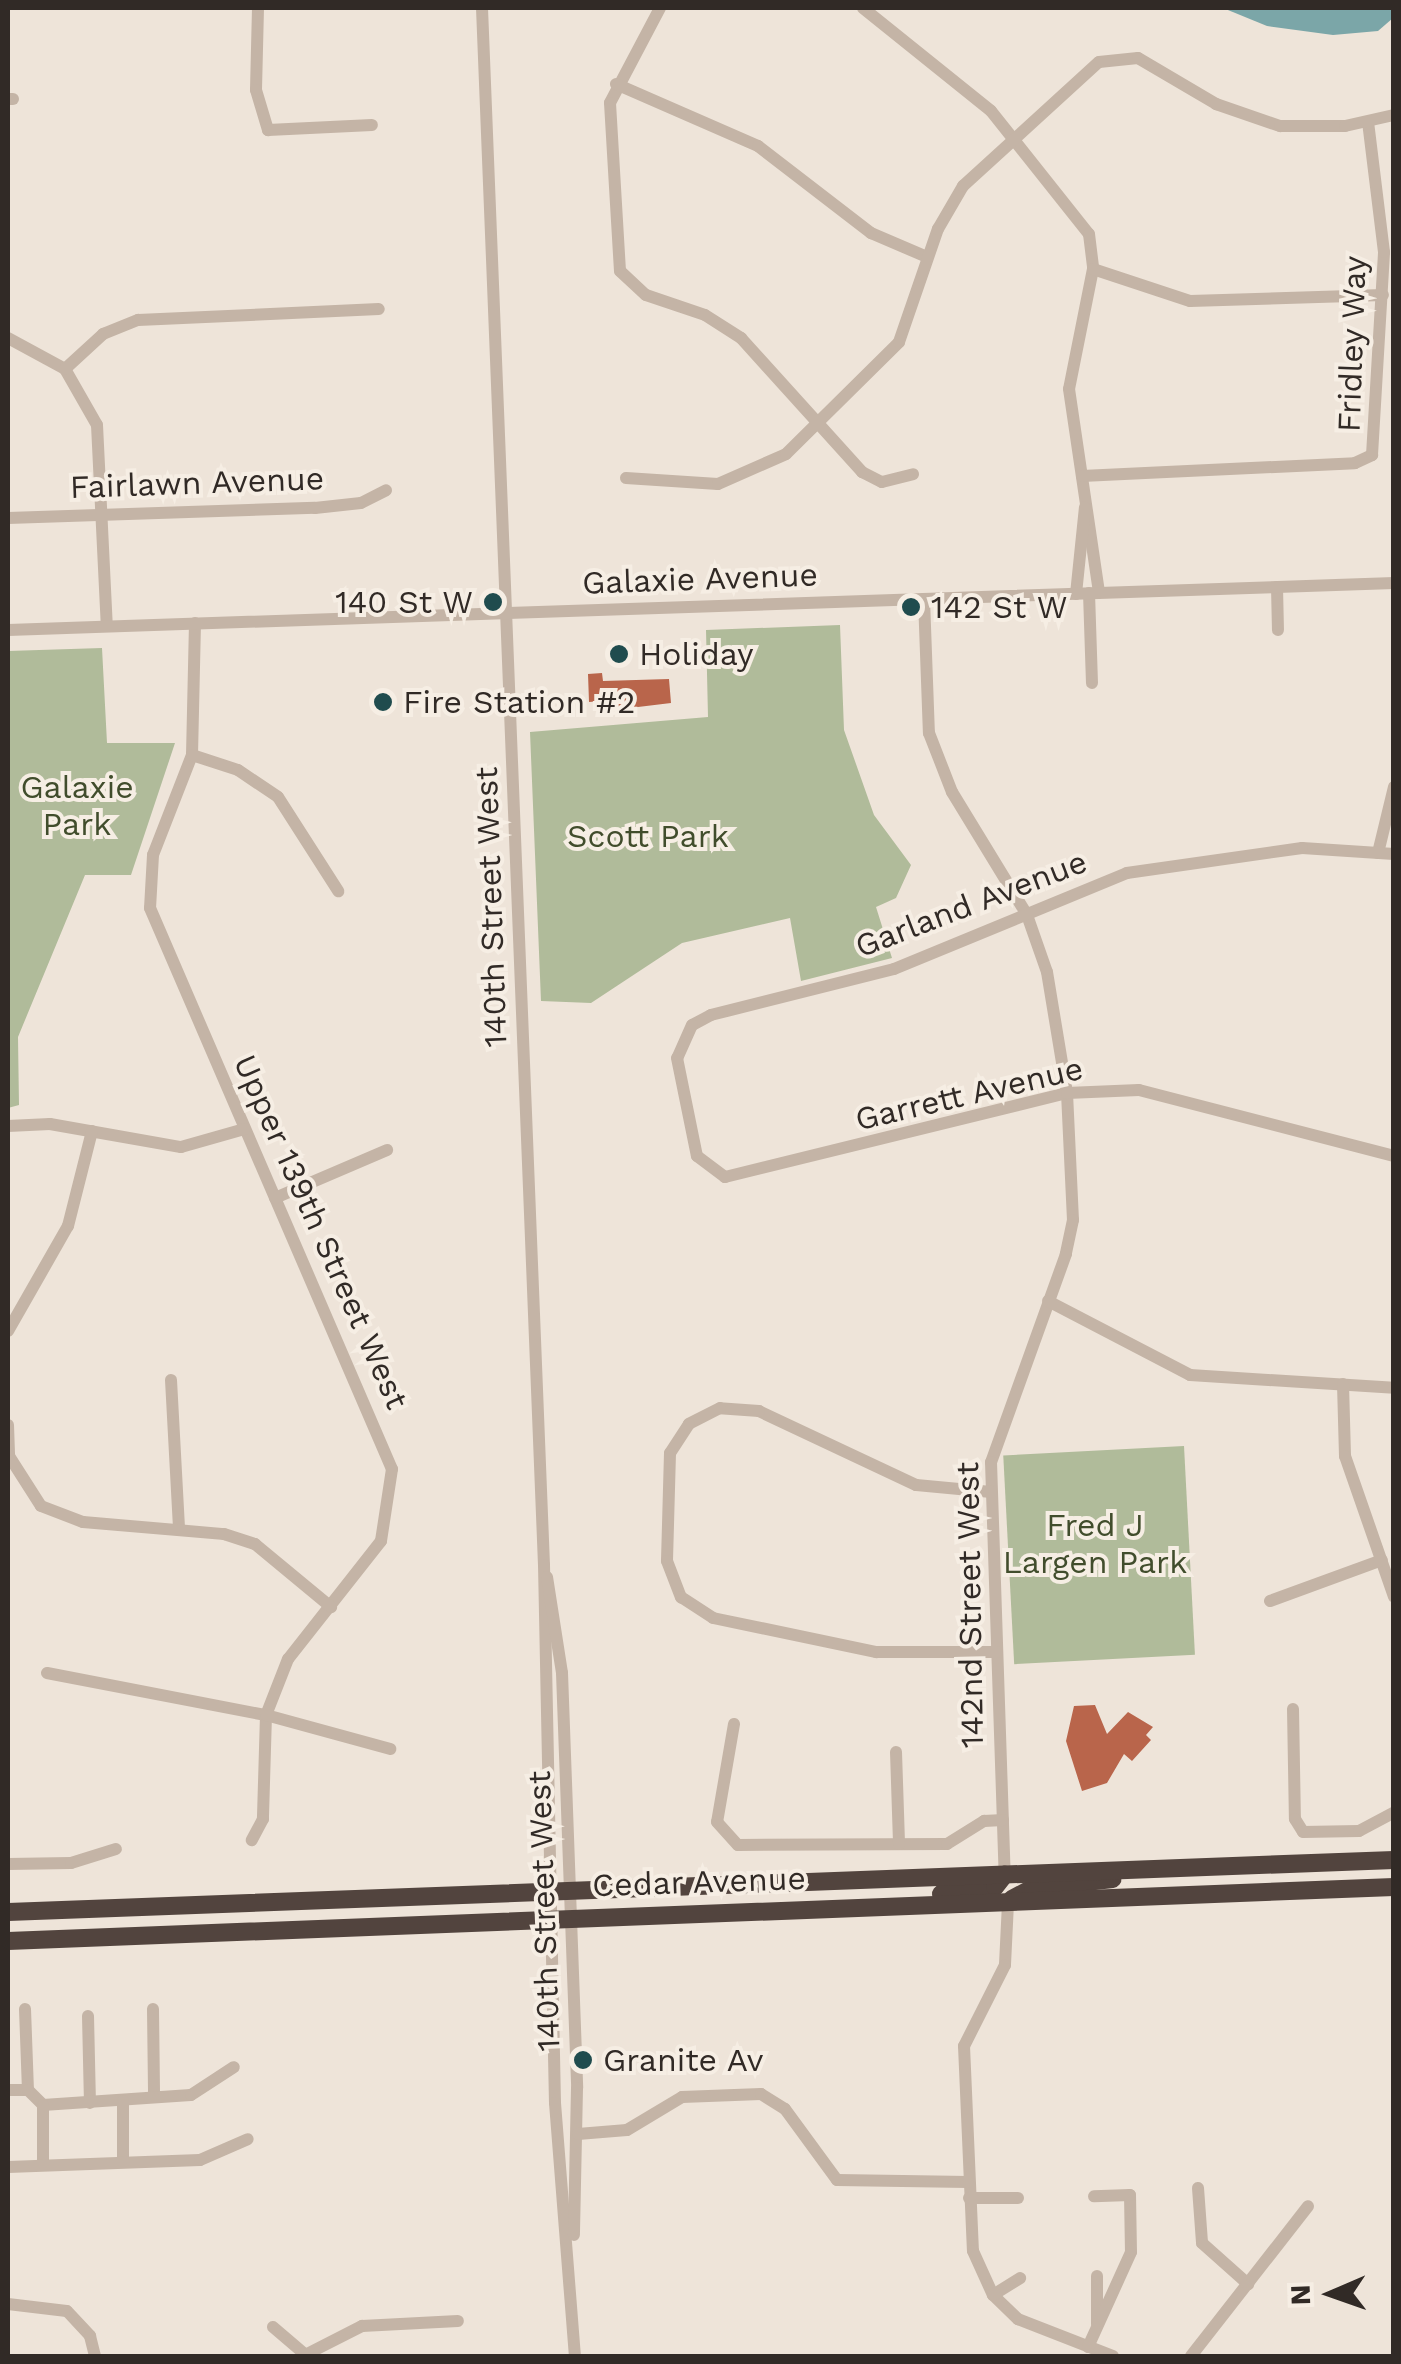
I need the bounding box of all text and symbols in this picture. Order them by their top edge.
street label: Fridley Way [1330,254,1374,434]
street label: Fairlawn Avenue [69,459,325,507]
street label: Galaxie Avenue [581,556,819,602]
place label: 140 St W [335,583,473,621]
place label: 142 St W [931,588,1068,626]
marker: 140 St W [482,591,504,613]
marker: 142 St W [900,596,922,618]
place label: Holiday [639,635,753,673]
marker: Holiday [608,643,630,665]
place label: Fire Station #2 [403,683,635,721]
marker: Fire Station #2 [372,691,394,713]
street label: 140th Street West [467,766,515,1048]
park label: Galaxie Park [20,769,134,844]
park label: Scott Park [567,817,729,855]
street label: Garland Avenue [849,842,1093,966]
street label: Upper 139th Street West [225,1048,417,1416]
street label: Garrett Avenue [851,1049,1087,1139]
street label: 142nd Street West [948,1461,992,1749]
park label: Fred J Largen Park [1003,1507,1187,1582]
street label: 140th Street West [520,1770,568,2052]
street label: Cedar Avenue [591,1859,807,1905]
place label: Granite Av [603,2041,765,2079]
marker: Granite Av [572,2049,594,2071]
north arrow [1281,2244,1381,2344]
text: N [1284,2284,1317,2306]

